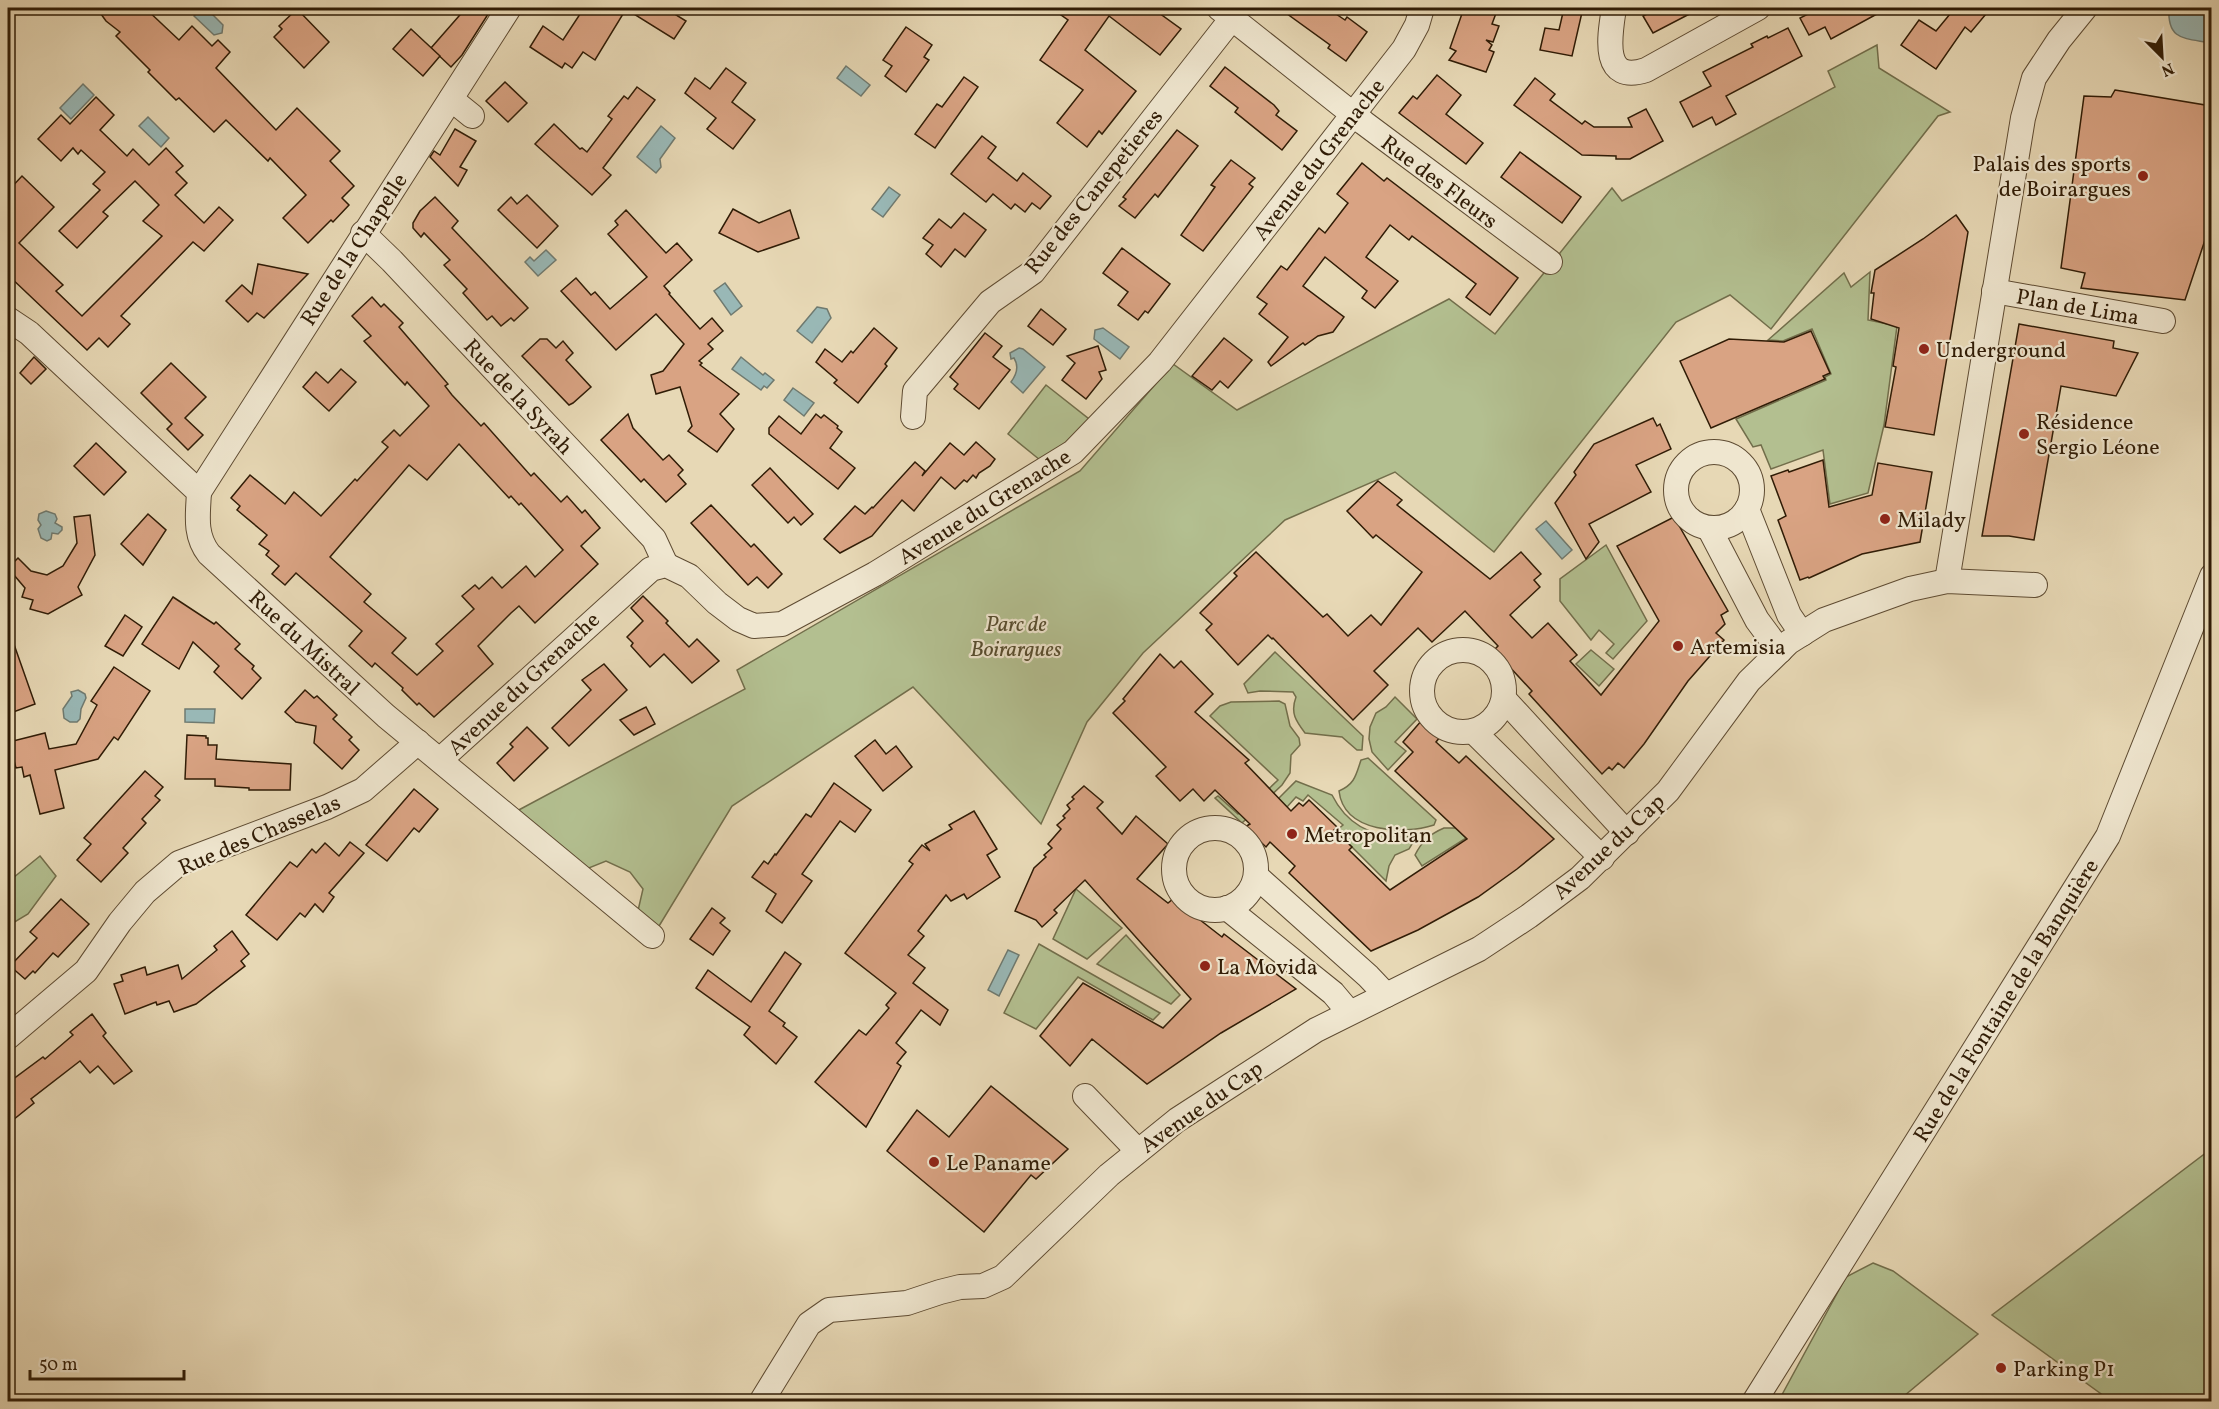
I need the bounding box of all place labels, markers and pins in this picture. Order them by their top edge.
place label: Palais des sports de Boirargues [1973,150,2131,206]
marker: Palais des sports de Boirargues [2136,169,2150,183]
place label: Underground [1936,336,2066,367]
marker: Underground [1917,342,1931,356]
place label: Résidence Sergio Léone [2036,408,2160,464]
marker: Résidence Sergio Léone [2017,427,2031,441]
place label: Milady [1897,506,1966,537]
marker: Milady [1878,512,1892,526]
place label: Artemisia [1690,633,1786,664]
marker: Artemisia [1671,639,1685,653]
place label: Metropolitan [1304,821,1432,852]
marker: Metropolitan [1285,827,1299,841]
place label: La Movida [1217,953,1318,984]
marker: La Movida [1198,959,1212,973]
place label: Le Paname [946,1149,1051,1180]
marker: Le Paname [927,1155,941,1169]
place label: Parking P1 [2013,1355,2115,1386]
marker: Parking P1 [1994,1361,2008,1375]

